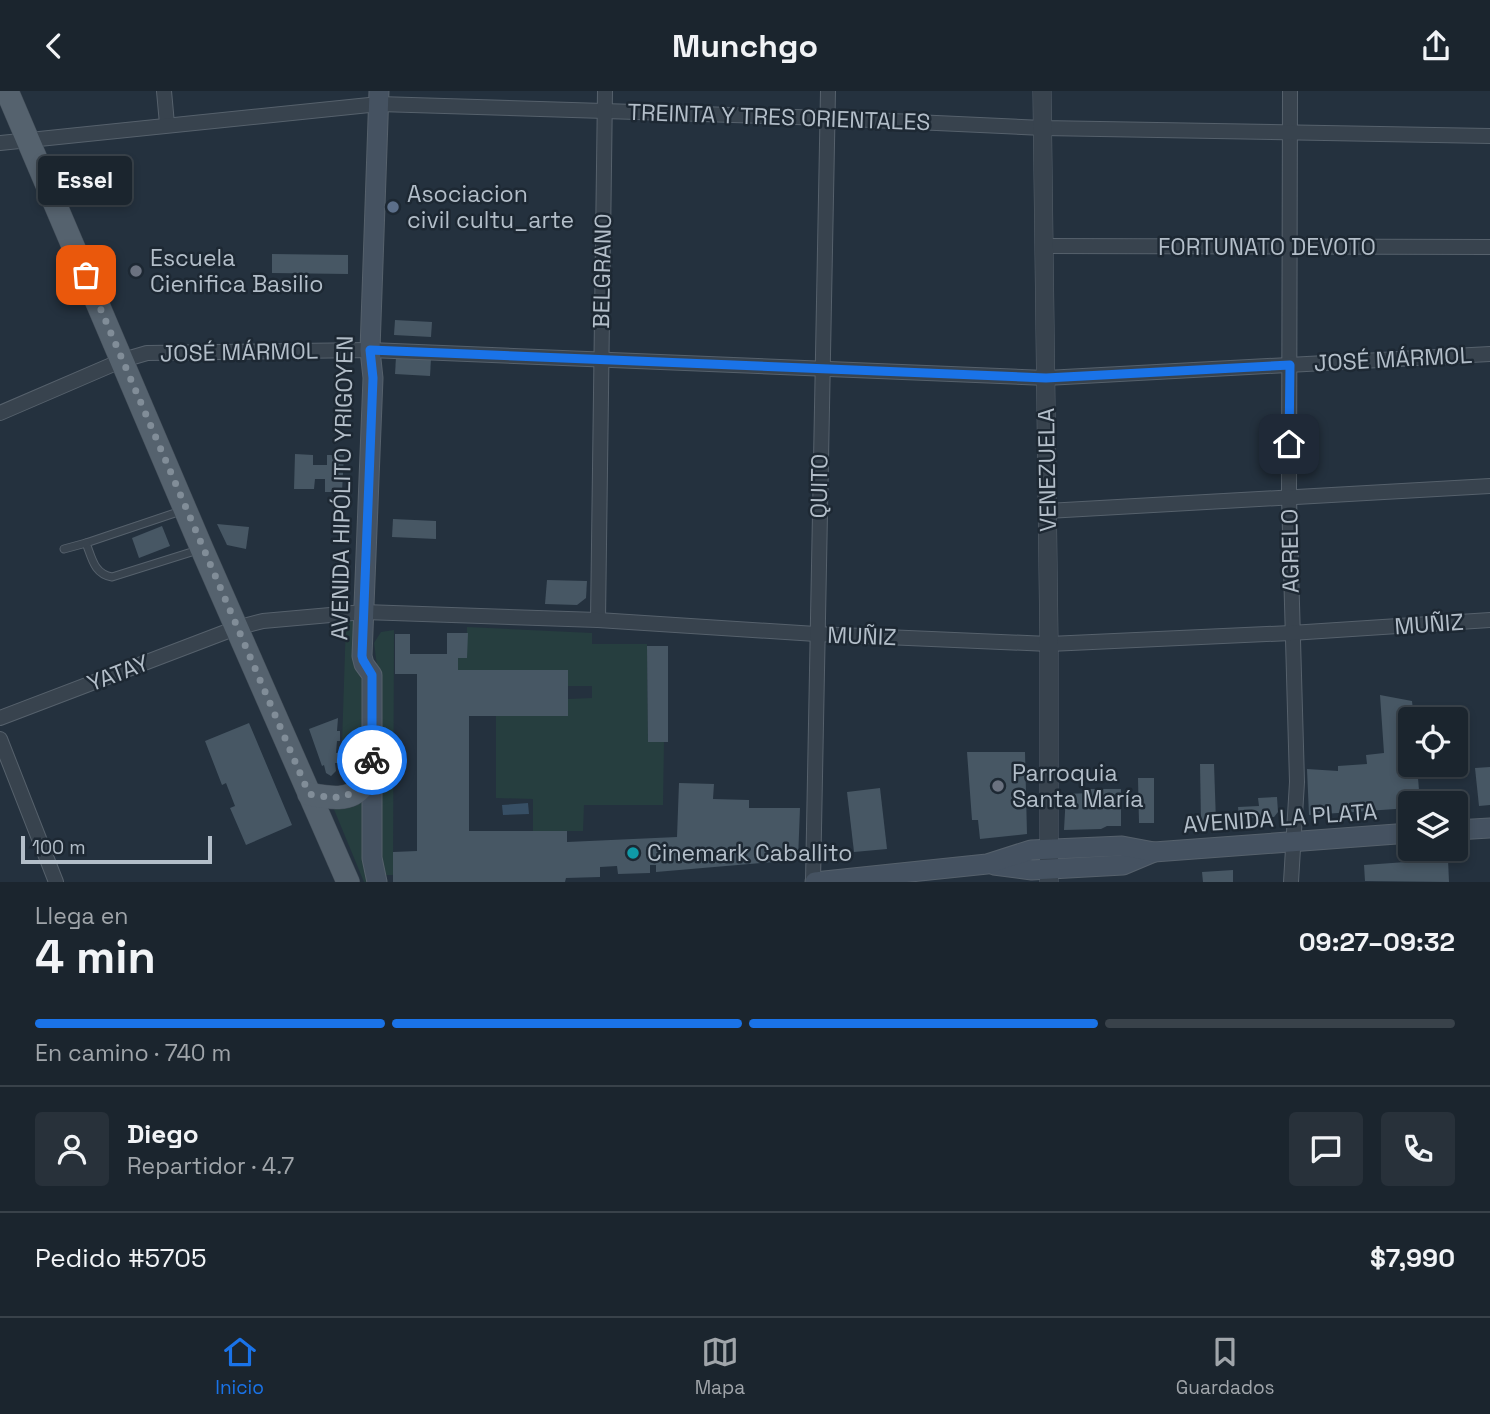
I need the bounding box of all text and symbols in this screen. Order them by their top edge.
text: Munchgo [672,26,818,66]
icon: back [35,27,73,65]
icon: share [1417,27,1455,65]
street label: TREINTA Y TRES ORIENTALES [627,97,931,137]
callout: Essel [39,156,133,205]
text: Essel [57,165,113,195]
place label: Asociacion civil cultu_arte [407,179,574,235]
marker: Asociacion civil cultu_arte [385,199,401,215]
street label: BELGRANO [586,213,618,329]
street label: FORTUNATO DEVOTO [1158,232,1376,262]
place label: Escuela Cienifica Basilio [150,243,323,299]
pin [56,245,116,305]
icon: bag [67,256,105,294]
marker: Escuela Cienifica Basilio [128,263,144,279]
street label: AVENIDA HIPÓLITO YRIGOYEN [324,335,360,641]
street label: JOSÉ MÁRMOL [160,336,318,368]
street label: JOSÉ MÁRMOL [1313,340,1473,378]
street label: VENEZUELA [1031,408,1063,532]
pin [1259,414,1319,474]
icon: home [1270,425,1308,463]
street label: QUITO [803,453,835,519]
street label: AGRELO [1274,509,1306,593]
street label: MUÑIZ [1393,607,1465,641]
street label: MUÑIZ [827,620,897,652]
street label: YATAY [83,648,153,698]
map controls [1398,707,1468,861]
button: locate [1398,707,1468,777]
courier [337,725,407,795]
icon: bike [353,741,391,779]
place label: Parroquia Santa María [1012,758,1143,814]
marker: Parroquia Santa María [990,778,1006,794]
button: layers [1398,791,1468,861]
street label: AVENIDA LA PLATA [1182,796,1378,840]
scale bar [21,833,212,865]
text: 100 m [32,835,86,860]
place label: Cinemark Caballito [647,838,852,868]
marker: Cinemark Caballito [625,845,641,861]
text: Llega en [35,901,128,931]
text: 09:27–09:32 [1299,925,1455,959]
text: 4 min [35,928,156,986]
text: En camino · 740 m [35,1038,231,1068]
button: person [35,1112,109,1186]
button: chat [1289,1112,1363,1186]
button: phone [1381,1112,1455,1186]
text: Diego [127,1117,199,1151]
text: Repartidor · 4.7 [127,1151,294,1181]
text: Pedido #5705 [35,1241,207,1275]
text: $7,990 [1370,1241,1455,1275]
tab: Inicio [215,1333,264,1400]
tab: Mapa [695,1333,745,1400]
tab: Guardados [1176,1333,1275,1400]

